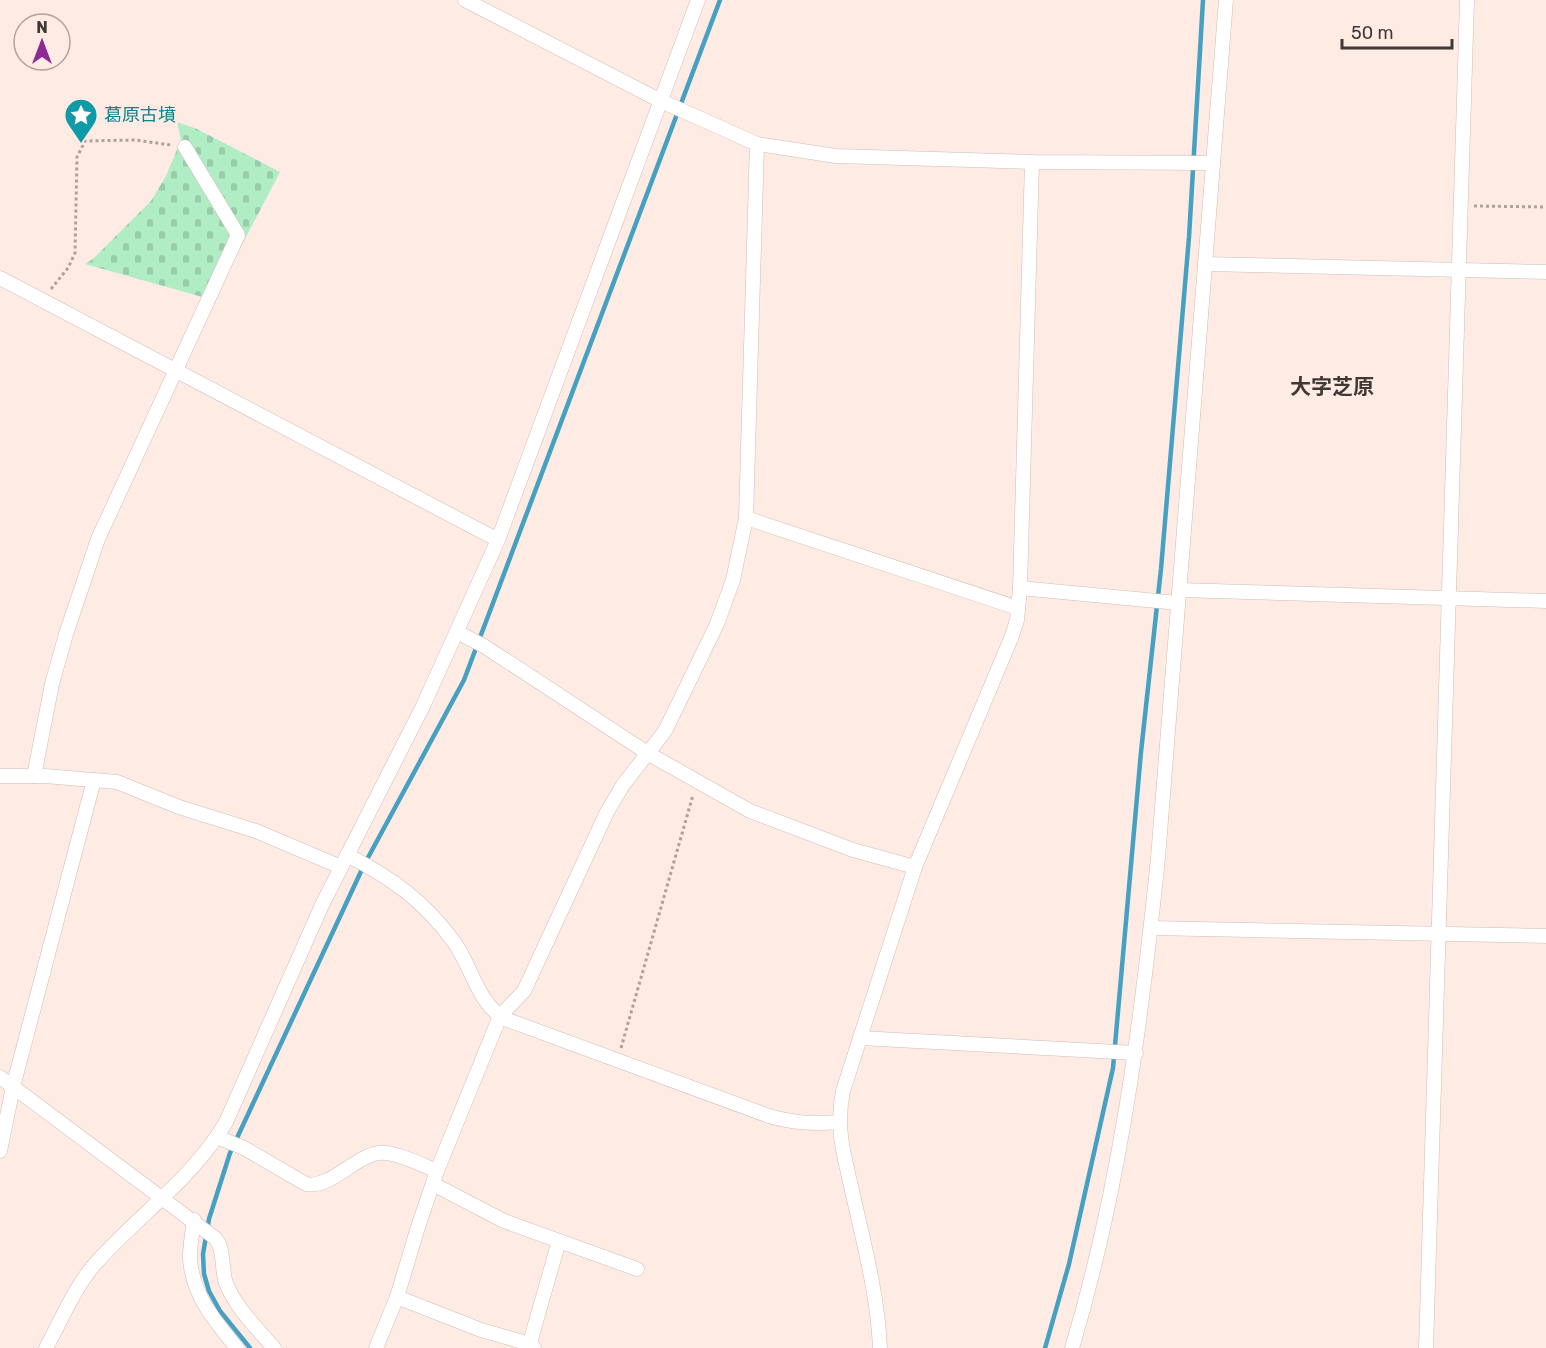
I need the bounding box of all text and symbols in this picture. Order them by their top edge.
north arrow [12,12,72,72]
scale bar [1342,12,1452,50]
text: N [36,18,48,37]
text: 50 m [1351,22,1394,44]
place icon: 葛原古墳 [63,97,99,144]
place label: 葛原古墳 [104,104,176,126]
district label: 大字芝原 [1290,374,1374,399]

